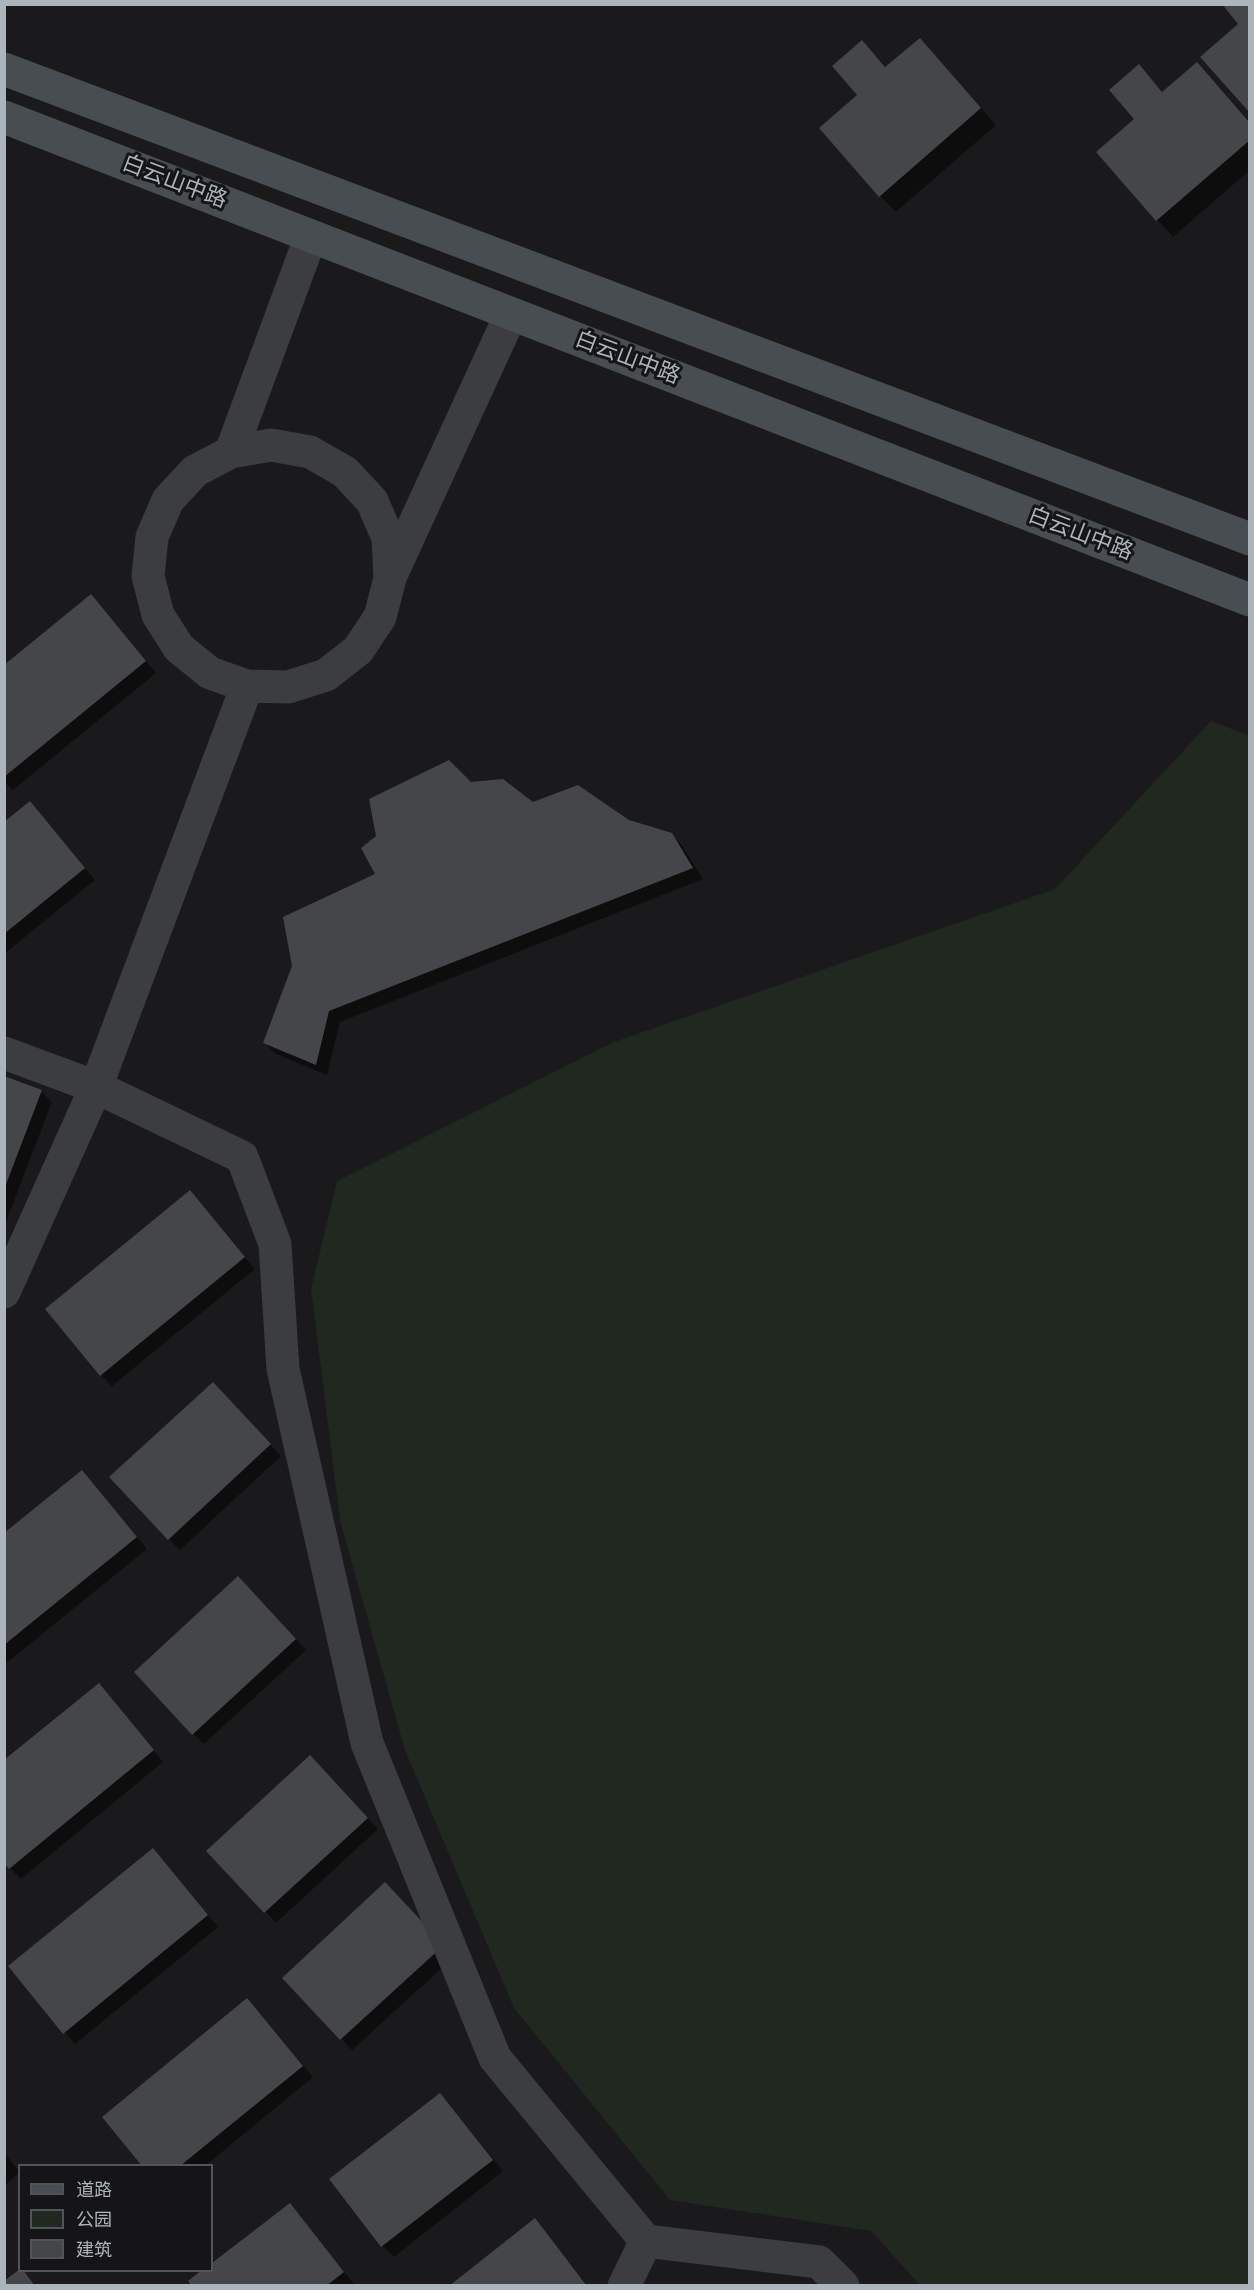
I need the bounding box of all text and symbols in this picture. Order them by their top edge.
street label: 白云山中路 [118,151,230,215]
street label: 白云山中路 [571,327,683,391]
street label: 白云山中路 [1024,503,1136,567]
legend [18,2164,213,2272]
text: 道路 [76,2177,112,2203]
text: 公园 [76,2207,112,2233]
text: 建筑 [76,2237,112,2263]

